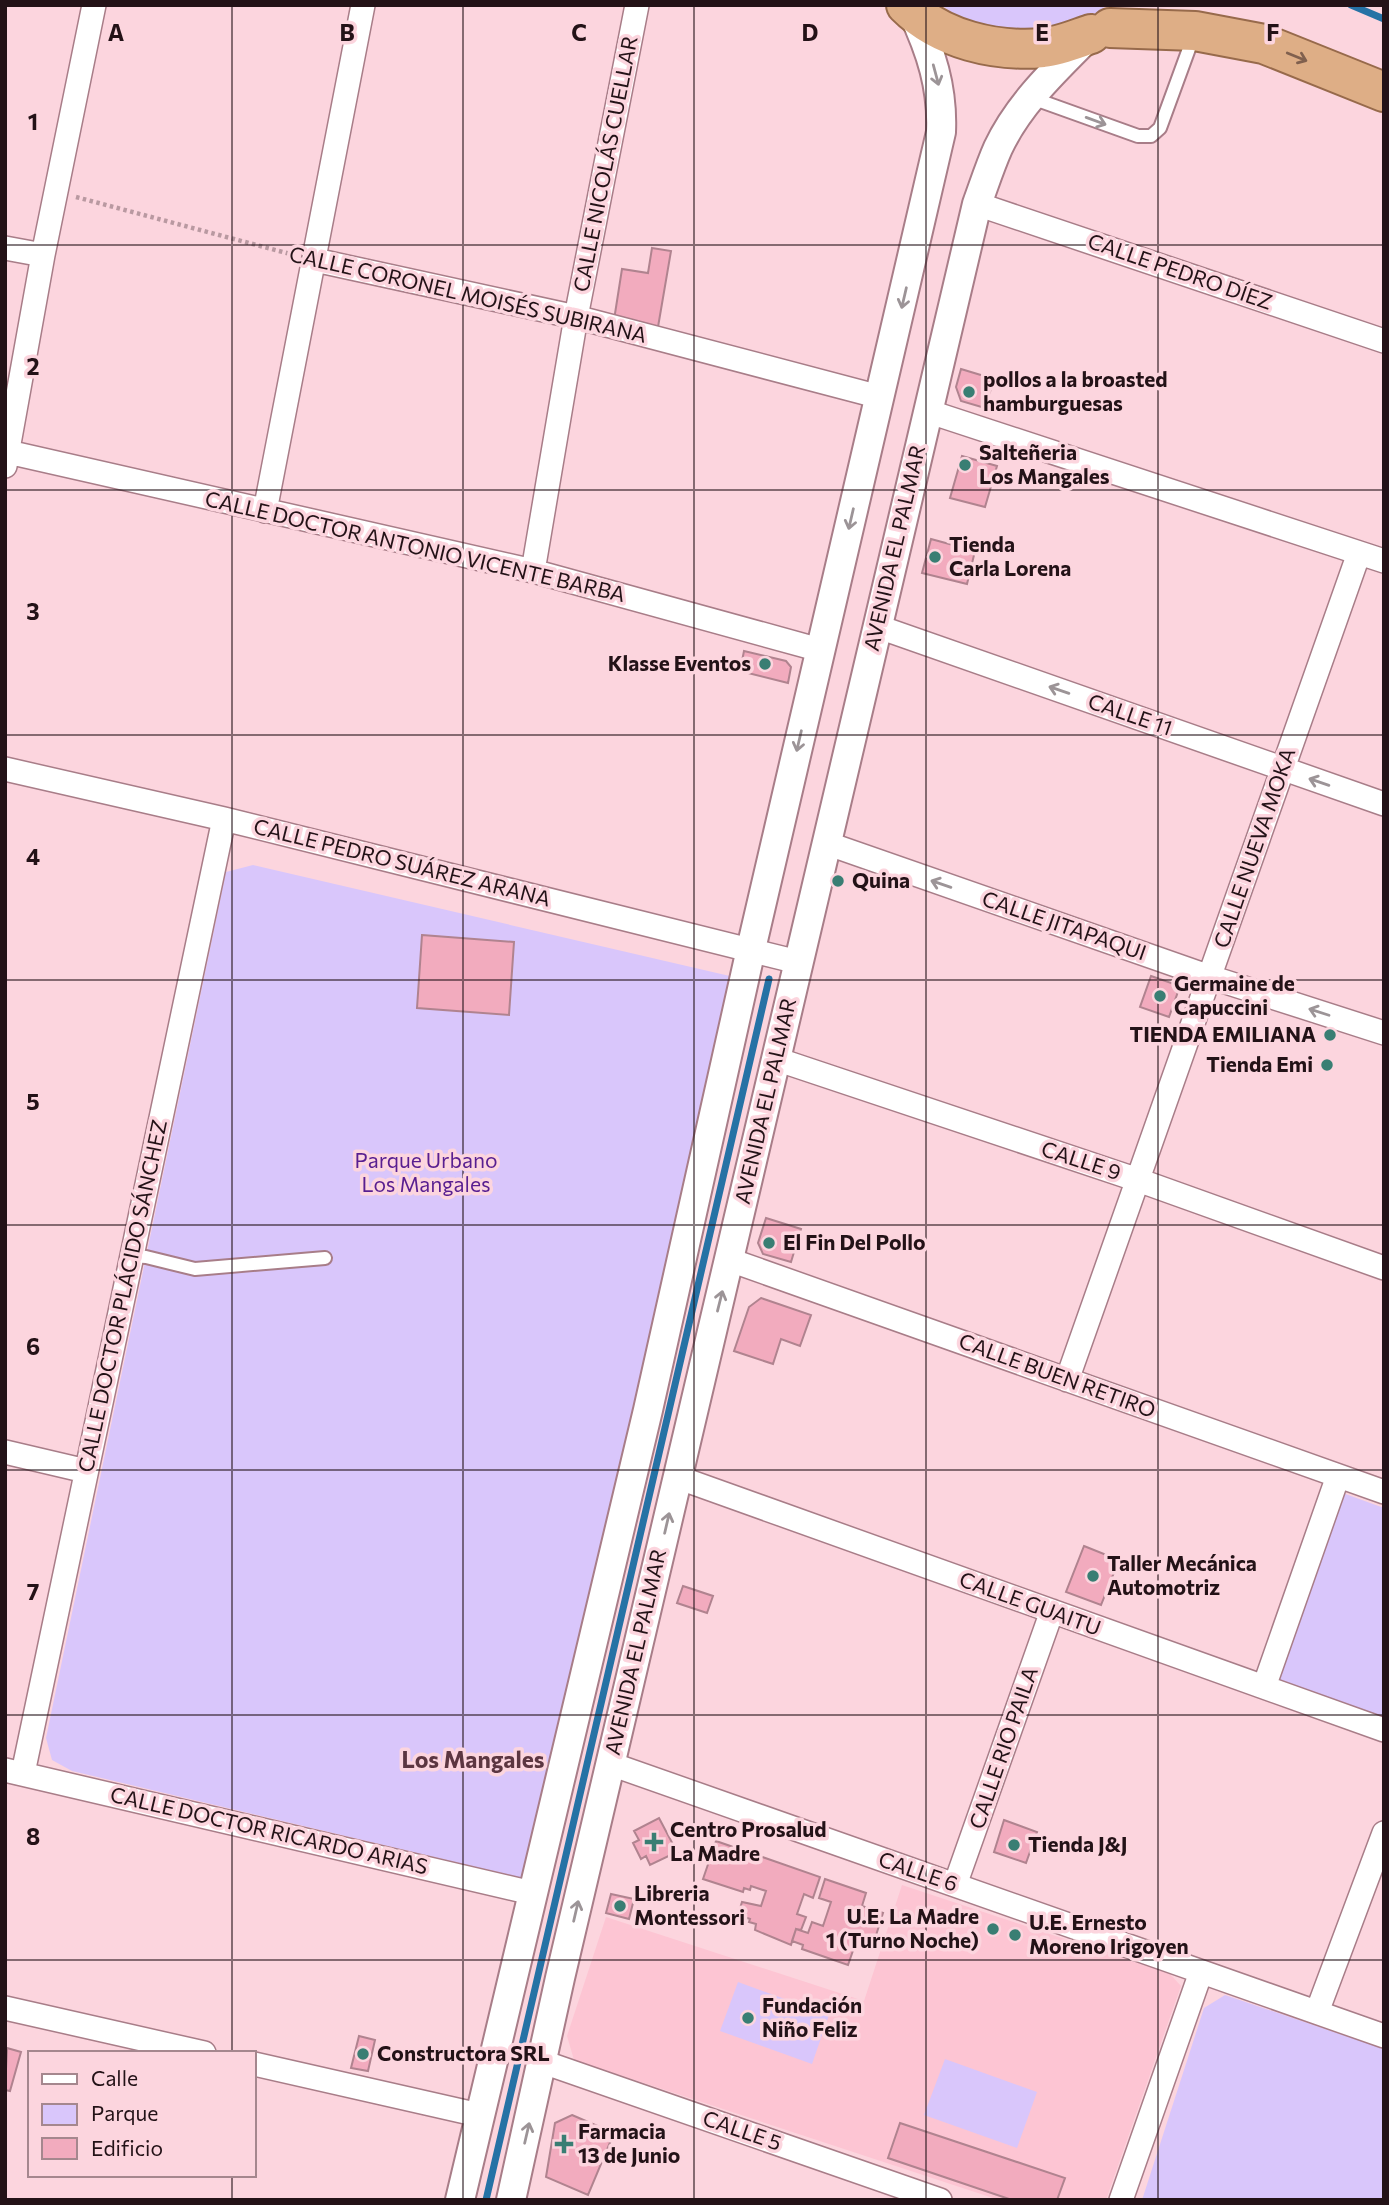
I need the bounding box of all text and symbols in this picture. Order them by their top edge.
text: A [108,18,125,46]
text: B [339,18,355,46]
text: C [571,18,587,46]
text: D [802,18,819,46]
text: E [1035,18,1049,46]
text: F [1266,18,1280,46]
street label: CALLE NICOLÁS CUELLAR [567,34,642,294]
one-way arrow [1286,52,1307,65]
one-way arrow [930,63,943,86]
text: 1 [28,107,38,135]
one-way arrow [1084,115,1106,128]
street label: CALLE PEDRO DÍEZ [1085,227,1276,314]
street label: CALLE CORONEL MOISÉS SUBIRANA [287,240,649,347]
one-way arrow [896,286,910,309]
text: 2 [26,352,40,380]
place label: pollos a la broasted hamburguesas [983,366,1168,415]
marker: pollos a la broasted hamburguesas [961,384,977,400]
place label: Salteñeria Los Mangales [979,439,1110,488]
street label: AVENIDA EL PALMAR [858,442,929,653]
marker: Salteñeria Los Mangales [957,457,973,473]
street label: CALLE DOCTOR ANTONIO VICENTE BARBA [203,485,628,606]
one-way arrow [844,507,857,530]
place label: Tienda Carla Lorena [949,531,1071,580]
marker: Tienda Carla Lorena [927,549,943,565]
text: 3 [26,597,40,625]
place label: Klasse Eventos [608,650,751,675]
marker: Klasse Eventos [757,656,773,672]
one-way arrow [1048,683,1070,695]
street label: CALLE 11 [1085,688,1176,740]
one-way arrow [792,729,806,752]
street label: CALLE NUEVA MOKA [1208,744,1300,951]
one-way arrow [1309,774,1331,787]
street label: CALLE PEDRO SUÁREZ ARANA [251,813,553,911]
text: 4 [26,842,40,870]
place label: Quina [852,867,910,892]
marker: Quina [830,873,846,889]
one-way arrow [930,877,952,890]
street label: CALLE JITAPAQUI [979,885,1150,964]
place label: Germaine de Capuccini [1174,970,1295,1019]
marker: Germaine de Capuccini [1152,988,1168,1004]
street label: AVENIDA EL PALMAR [729,995,800,1206]
one-way arrow [1308,1005,1330,1017]
place label: TIENDA EMILIANA [1130,1021,1316,1046]
marker: TIENDA EMILIANA [1322,1027,1338,1043]
place label: Tienda Emi [1206,1051,1313,1076]
marker: Tienda Emi [1319,1057,1335,1073]
text: 5 [26,1087,40,1115]
street label: CALLE DOCTOR PLÁCIDO SÁNCHEZ [72,1117,171,1474]
street label: CALLE 9 [1039,1135,1124,1184]
park label: Parque Urbano Los Mangales [354,1147,498,1196]
place label: El Fin Del Pollo [783,1229,925,1254]
marker: El Fin Del Pollo [761,1235,777,1251]
one-way arrow [714,1291,727,1313]
street label: CALLE BUEN RETIRO [956,1327,1159,1422]
text: 6 [26,1332,40,1360]
one-way arrow [660,1512,674,1535]
street label: AVENIDA EL PALMAR [599,1546,670,1757]
place label: Taller Mecánica Automotriz [1107,1550,1257,1599]
street label: CALLE GUAITU [956,1565,1105,1640]
marker: Taller Mecánica Automotriz [1085,1568,1101,1584]
text: 7 [27,1577,39,1605]
street label: CALLE RIO PAILA [963,1663,1042,1832]
district label: Los Mangales [401,1745,545,1773]
street label: CALLE DOCTOR RICARDO ARIAS [108,1781,431,1878]
place label: Centro Prosalud La Madre [670,1816,827,1865]
text: 8 [26,1822,40,1850]
place label: Tienda J&J [1028,1831,1127,1856]
marker: Centro Prosalud La Madre [644,1832,664,1852]
marker: Tienda J&J [1006,1837,1022,1853]
street label: CALLE 6 [876,1845,961,1896]
place label: Libreria Montessori [634,1880,745,1929]
marker: Libreria Montessori [612,1898,628,1914]
one-way arrow [570,1900,583,1923]
place label: U.E. La Madre 1 (Turno Noche) [826,1903,979,1952]
place label: U.E. Ernesto Moreno Irigoyen [1029,1909,1189,1958]
marker: U.E. La Madre 1 (Turno Noche) [985,1921,1001,1937]
marker: U.E. Ernesto Moreno Irigoyen [1007,1927,1023,1943]
place label: Fundación Niño Feliz [762,1992,862,2041]
marker: Fundación Niño Feliz [740,2010,756,2026]
place label: Constructora SRL [377,2040,550,2065]
marker: Constructora SRL [355,2046,371,2062]
legend [28,2051,256,2177]
text: Calle [91,2065,138,2090]
text: Parque [91,2100,158,2125]
street label: CALLE 5 [700,2104,785,2155]
place label: Farmacia 13 de Junio [578,2118,680,2167]
one-way arrow [520,2122,534,2145]
text: Edificio [91,2135,163,2160]
marker: Farmacia 13 de Junio [556,2136,572,2152]

